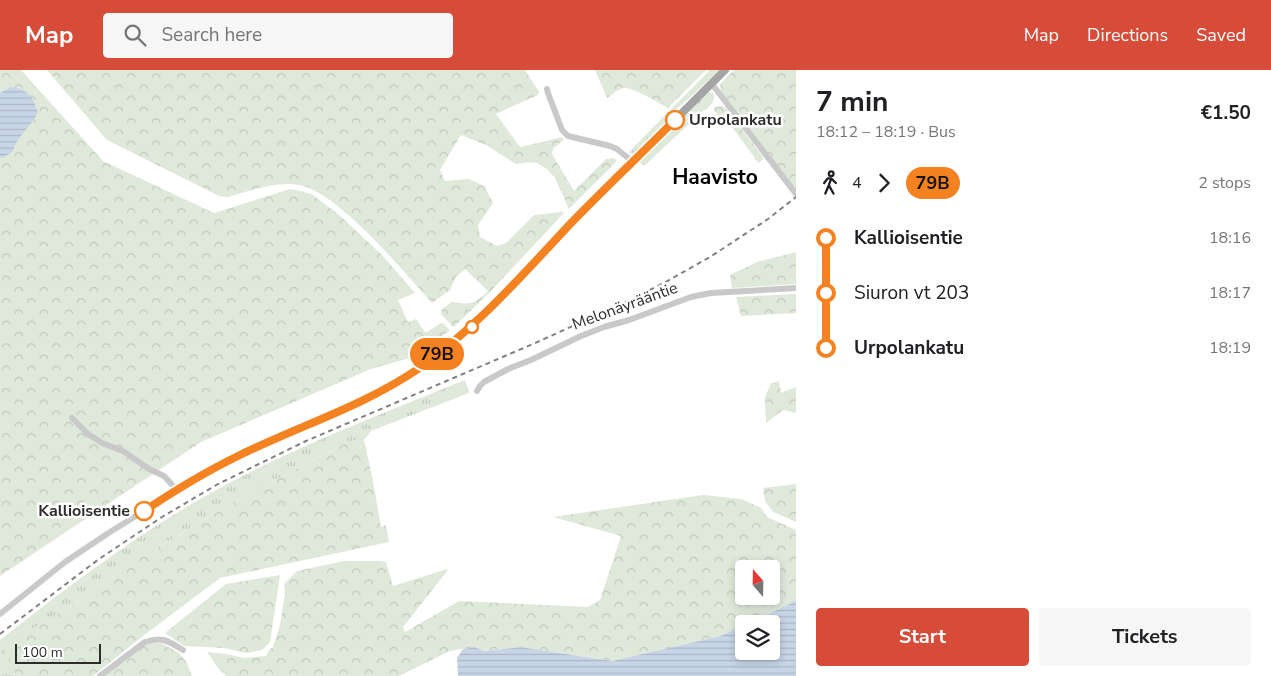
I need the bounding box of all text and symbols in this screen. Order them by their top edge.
search box [103,13,453,58]
text: Map [25,19,73,51]
icon: search [121,21,149,49]
text: Search here [161,22,262,48]
text: Map [1024,23,1059,47]
text: Directions [1087,23,1168,47]
text: Saved [1196,23,1246,47]
text: 7 min [816,83,888,121]
text: €1.50 [1201,100,1251,126]
place label: Urpolankatu [689,109,782,131]
marker: Urpolankatu [665,110,685,130]
text: 18:12 – 18:19 · Bus [816,121,956,143]
district label: Haavisto [672,163,758,191]
icon: walk [816,169,844,197]
icon: forward [870,169,898,197]
text: 79B [916,171,950,195]
text: 4 [852,172,862,194]
text: 2 stops [1198,172,1251,194]
text: Kallioisentie [854,225,963,251]
text: 18:16 [1209,227,1251,249]
street label: Melonäyrääntie [569,277,681,335]
text: Siuron vt 203 [854,280,969,306]
text: 18:17 [1209,282,1251,304]
unlabelled marker [465,320,479,334]
text: Urpolankatu [854,335,964,361]
text: 18:19 [1209,337,1251,359]
line badge: 79B [408,338,466,370]
text: 79B [420,342,454,366]
place label: Kallioisentie [38,500,130,522]
marker: Kallioisentie [134,501,154,521]
north arrow [735,560,780,605]
map controls [735,560,780,660]
button: Start [816,608,1029,666]
button: Tickets [1039,608,1251,666]
button: layers [735,615,780,660]
scale bar [15,641,101,664]
text: 100 m [22,643,63,662]

